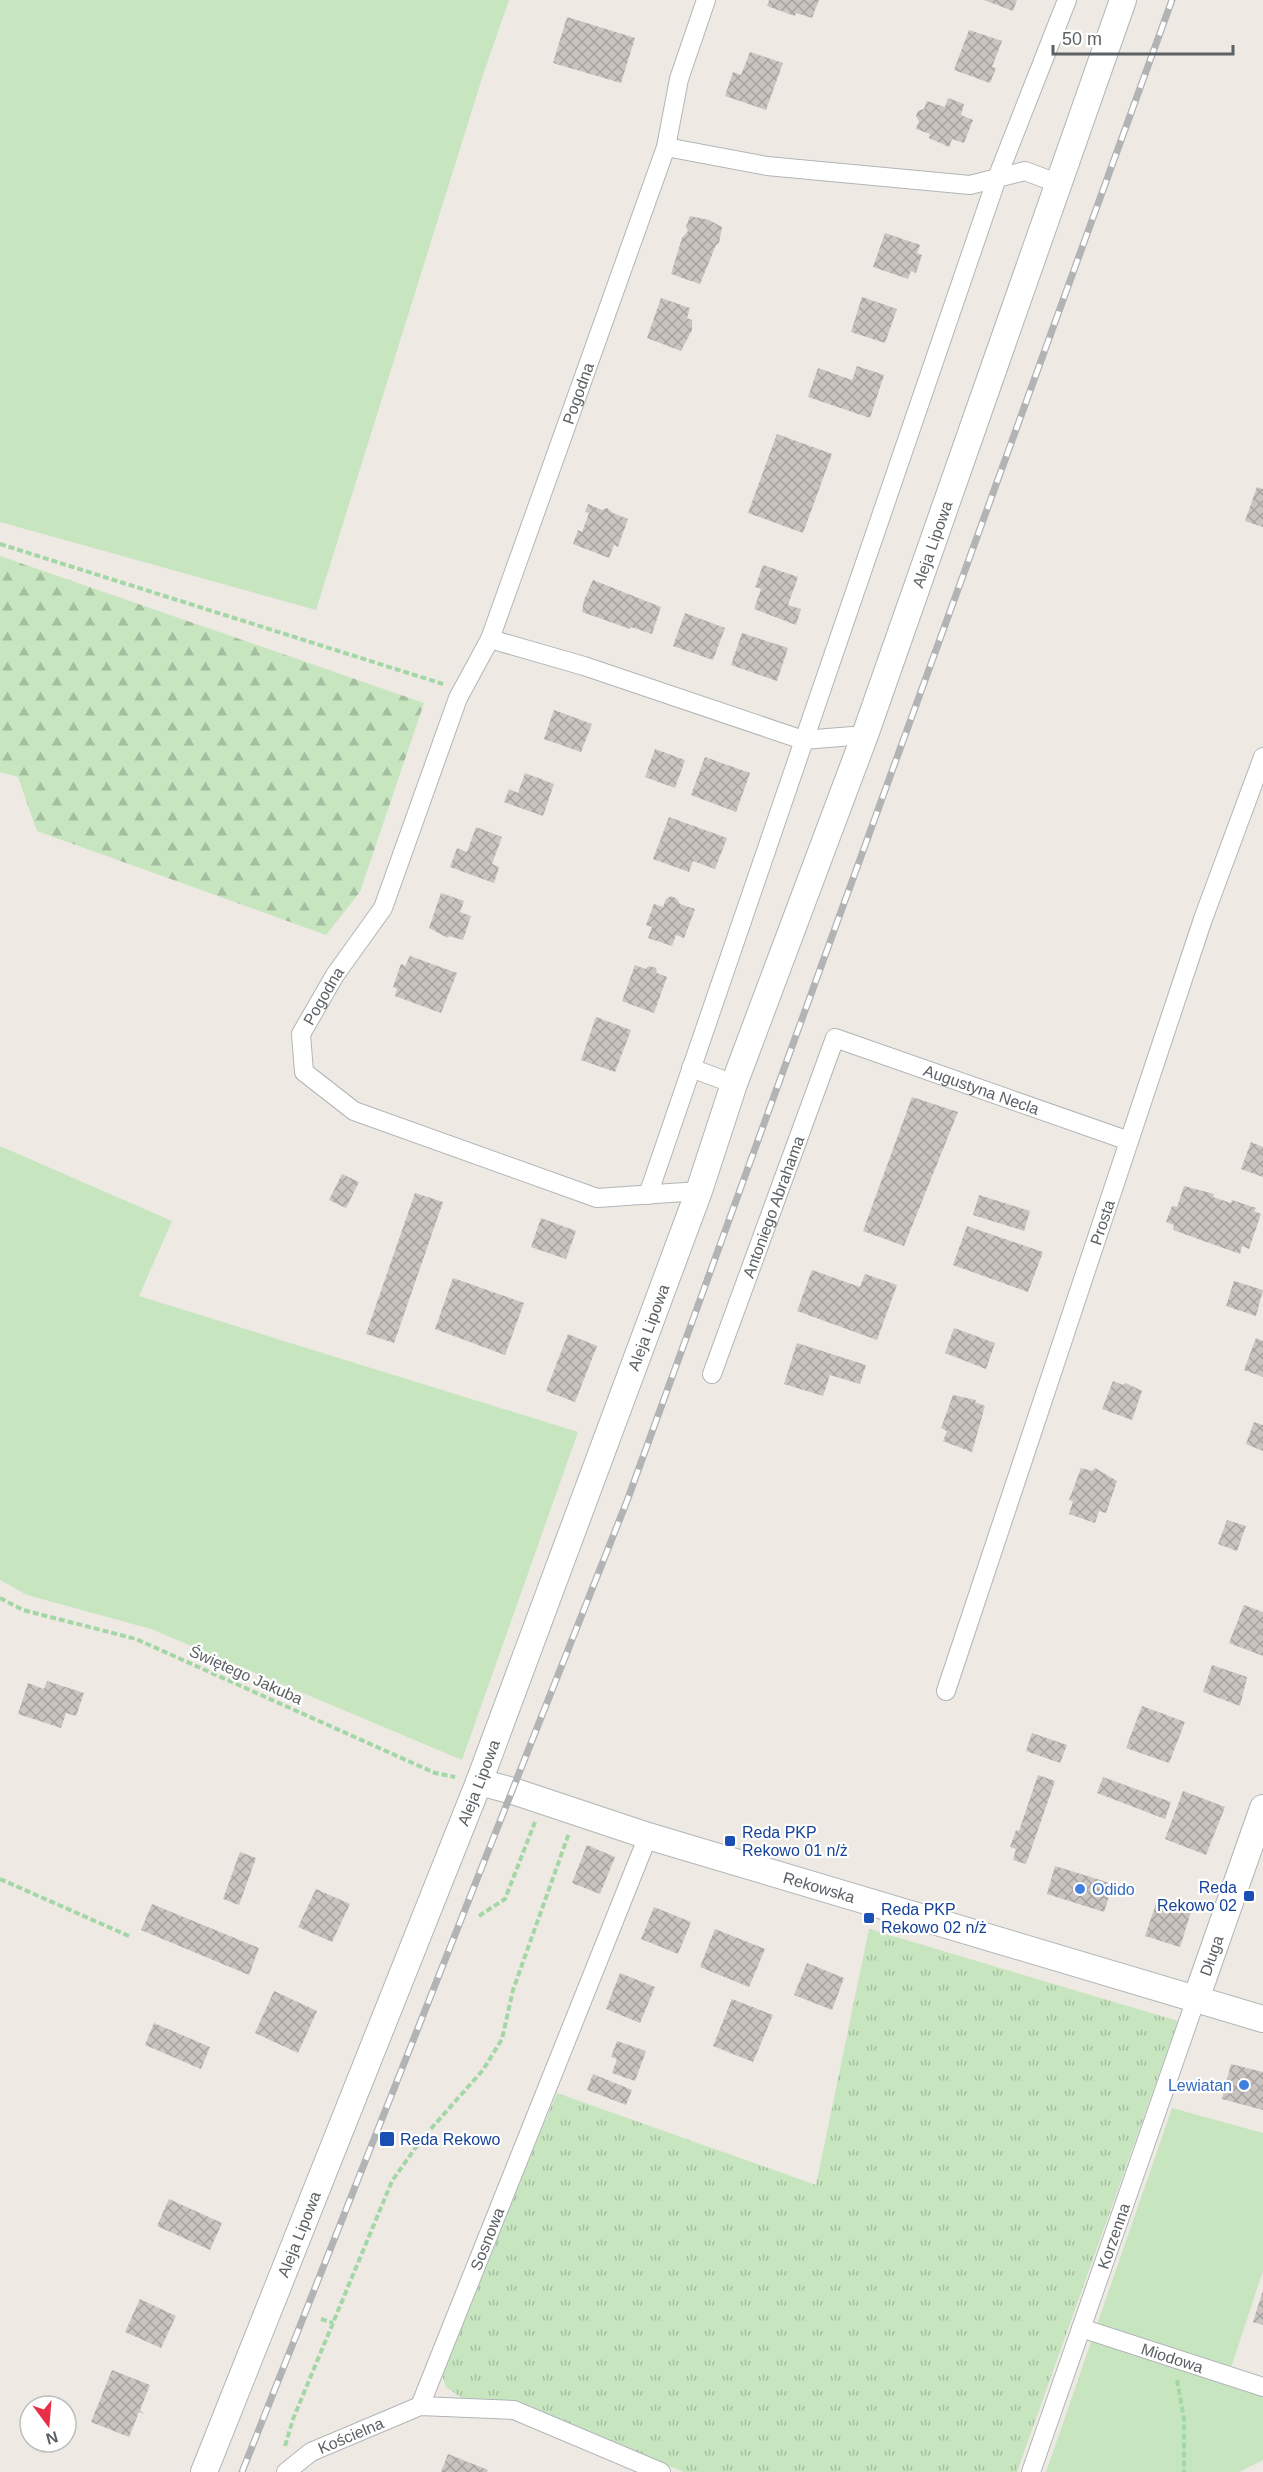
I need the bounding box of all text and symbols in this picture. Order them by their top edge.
scale bar [1053,18,1233,56]
text: 50 m [1062,29,1102,49]
street label: Pogodna [559,360,597,426]
street label: Aleja Lipowa [909,498,955,590]
street label: Pogodna [300,963,347,1028]
street label: Augustyna Necla [922,1061,1041,1117]
street label: Antoniego Abrahama [740,1134,807,1280]
street label: Prosta [1087,1198,1117,1247]
street label: Aleja Lipowa [624,1282,672,1373]
street label: Świętego Jakuba [187,1642,306,1708]
street label: Aleja Lipowa [454,1737,503,1828]
place label: Reda PKP Rekowo 01 n/ż [742,1824,848,1859]
marker: Reda PKP Rekowo 01 n/ż [723,1834,737,1848]
street label: Rekowska [781,1868,857,1906]
place label: Reda Rekowo 02 [1157,1879,1237,1914]
place label: Odido [1092,1881,1135,1898]
marker: Odido [1073,1882,1087,1896]
marker: Reda Rekowo 02 [1242,1889,1256,1903]
place label: Reda PKP Rekowo 02 n/ż [881,1901,987,1936]
marker: Reda PKP Rekowo 02 n/ż [862,1911,876,1925]
street label: Długa [1196,1933,1226,1978]
place label: Lewiatan [1168,2077,1232,2094]
marker: Lewiatan [1237,2078,1251,2092]
marker: Reda Rekowo [378,2130,396,2148]
place label: Reda Rekowo [400,2131,501,2148]
street label: Aleja Lipowa [274,2189,324,2280]
street label: Korzenna [1094,2201,1133,2271]
street label: Sosnowa [467,2205,507,2273]
street label: Miodowa [1139,2340,1206,2376]
north arrow [18,2394,78,2454]
street label: Kościelna [315,2414,386,2457]
text: N [44,2428,60,2448]

